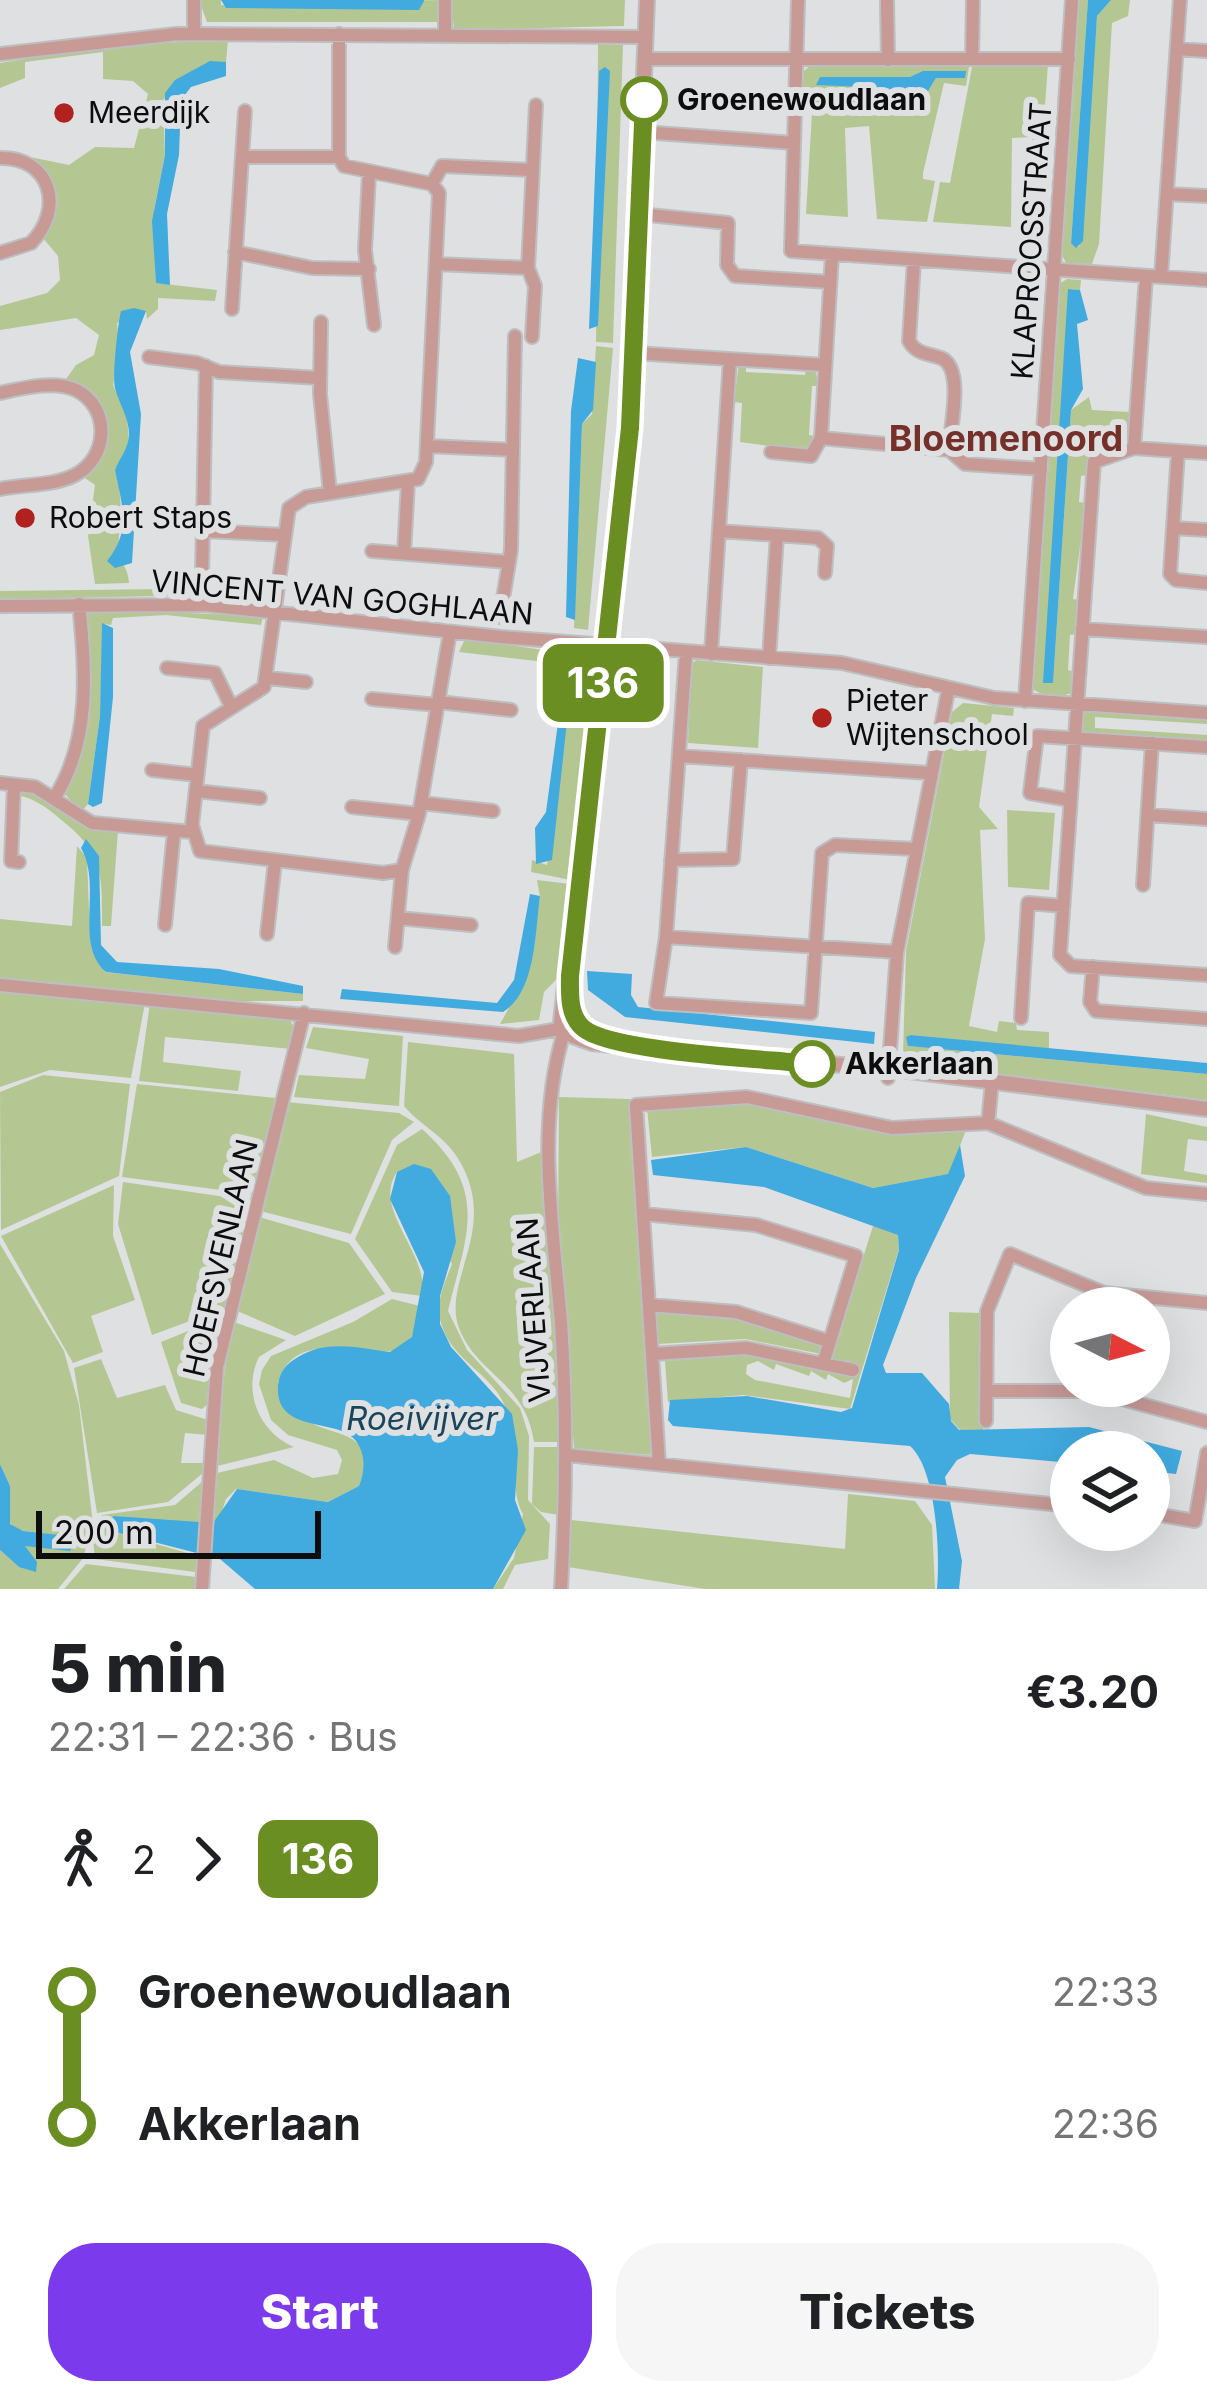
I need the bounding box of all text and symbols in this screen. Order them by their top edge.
marker: Groenewoudlaan [622,78,666,122]
place label: Groenewoudlaan [677,81,926,117]
place label: Meerdijk [88,94,211,130]
marker: Meerdijk [51,100,77,126]
street label: KLAPROOSSTRAAT [1003,101,1059,381]
district label: Bloemenoord [889,416,1123,460]
place label: Robert Staps [49,499,232,535]
marker: Robert Staps [12,505,38,531]
street label: VINCENT VAN GOGHLAAN [149,562,535,632]
line badge: 136 [534,644,672,722]
text: 136 [567,657,639,708]
place label: Pieter Wijtenschool [846,682,1029,752]
marker: Pieter Wijtenschool [809,705,835,731]
marker: Akkerlaan [790,1042,834,1086]
place label: Akkerlaan [845,1045,994,1081]
street label: HOEFSVENLAAN [175,1135,265,1380]
street label: VIJVERLAAN [509,1216,557,1404]
north arrow [1050,1287,1170,1407]
map controls [1050,1287,1170,1551]
water label: Roeivijver [346,1398,499,1438]
button: layers [1050,1431,1170,1551]
scale bar [36,1505,321,1558]
text: 200 m [54,1512,154,1552]
text: 5 min [48,1628,227,1708]
text: €3.20 [1026,1664,1159,1719]
text: 22:31 – 22:36 · Bus [48,1713,398,1760]
icon: walk [48,1826,114,1892]
icon: forward [174,1826,240,1892]
text: 136 [282,1833,354,1884]
text: 2 [132,1836,156,1883]
text: Groenewoudlaan [138,1964,512,2019]
text: 22:33 [1052,1968,1159,2015]
text: Akkerlaan [138,2096,361,2151]
text: 22:36 [1052,2100,1159,2147]
button: Start [48,2243,592,2381]
button: Tickets [616,2243,1159,2381]

